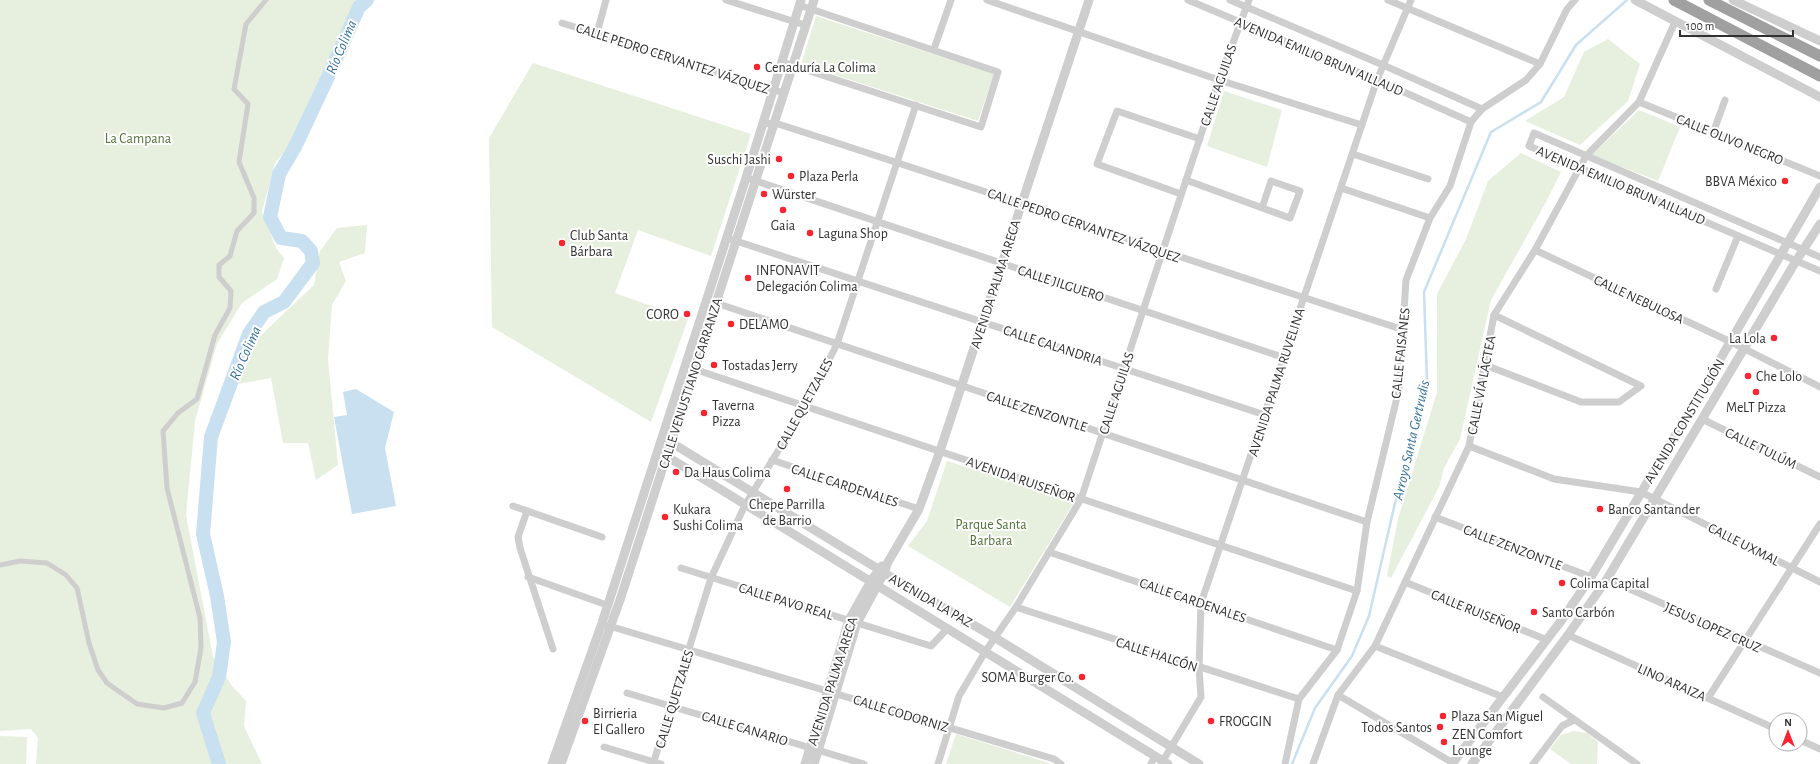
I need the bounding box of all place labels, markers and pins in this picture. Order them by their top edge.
place label: Cenaduría La Colima [765,61,877,75]
marker: Cenaduría La Colima [752,62,762,72]
place label: Suschi Jashi [707,153,771,167]
marker: Suschi Jashi [774,154,784,164]
place label: Plaza Perla [799,170,859,184]
marker: Plaza Perla [786,171,796,181]
place label: BBVA México [1705,175,1777,189]
marker: BBVA México [1780,176,1790,186]
place label: Würster [772,188,816,202]
marker: Würster [759,189,769,199]
marker: Gaia [778,205,788,215]
place label: Gaia [771,219,796,233]
place label: Laguna Shop [818,227,888,241]
marker: Laguna Shop [805,228,815,238]
place label: Club Santa Bárbara [570,229,629,259]
marker: Club Santa Bárbara [557,238,567,248]
place label: INFONAVIT Delegación Colima [756,264,858,294]
marker: INFONAVIT Delegación Colima [743,273,753,283]
place label: CORO [646,308,679,322]
marker: CORO [682,309,692,319]
place label: DELAMO [739,318,789,332]
marker: DELAMO [726,319,736,329]
place label: La Lola [1729,332,1767,346]
marker: La Lola [1769,333,1779,343]
place label: Tostadas Jerry [722,359,798,373]
marker: Tostadas Jerry [709,360,719,370]
place label: Che Lolo [1756,370,1802,384]
marker: Che Lolo [1743,371,1753,381]
marker: MeLT Pizza [1751,387,1761,397]
place label: Taverna Pizza [712,399,755,429]
place label: MeLT Pizza [1726,401,1786,415]
marker: Taverna Pizza [699,408,709,418]
place label: Da Haus Colima [684,466,771,480]
marker: Da Haus Colima [671,467,681,477]
marker: Chepe Parrilla de Barrio [782,484,792,494]
place label: Chepe Parrilla de Barrio [749,498,826,528]
place label: Kukara Sushi Colima [673,503,744,533]
place label: Banco Santander [1608,503,1700,517]
marker: Banco Santander [1595,504,1605,514]
marker: Kukara Sushi Colima [660,512,670,522]
place label: Colima Capital [1570,577,1649,591]
marker: Colima Capital [1557,578,1567,588]
place label: Santo Carbón [1542,606,1615,620]
marker: Santo Carbón [1529,607,1539,617]
place label: SOMA Burger Co. [981,671,1074,685]
marker: SOMA Burger Co. [1077,672,1087,682]
place label: Birrieria El Gallero [593,707,645,737]
place label: Plaza San Miguel [1451,710,1543,724]
marker: Plaza San Miguel [1438,711,1448,721]
place label: FROGGIN [1219,715,1272,729]
marker: Birrieria El Gallero [580,716,590,726]
marker: FROGGIN [1206,716,1216,726]
place label: Todos Santos [1361,721,1432,735]
marker: Todos Santos [1435,722,1445,732]
place label: ZEN Comfort Lounge [1452,728,1523,758]
marker: ZEN Comfort Lounge [1439,737,1449,747]

